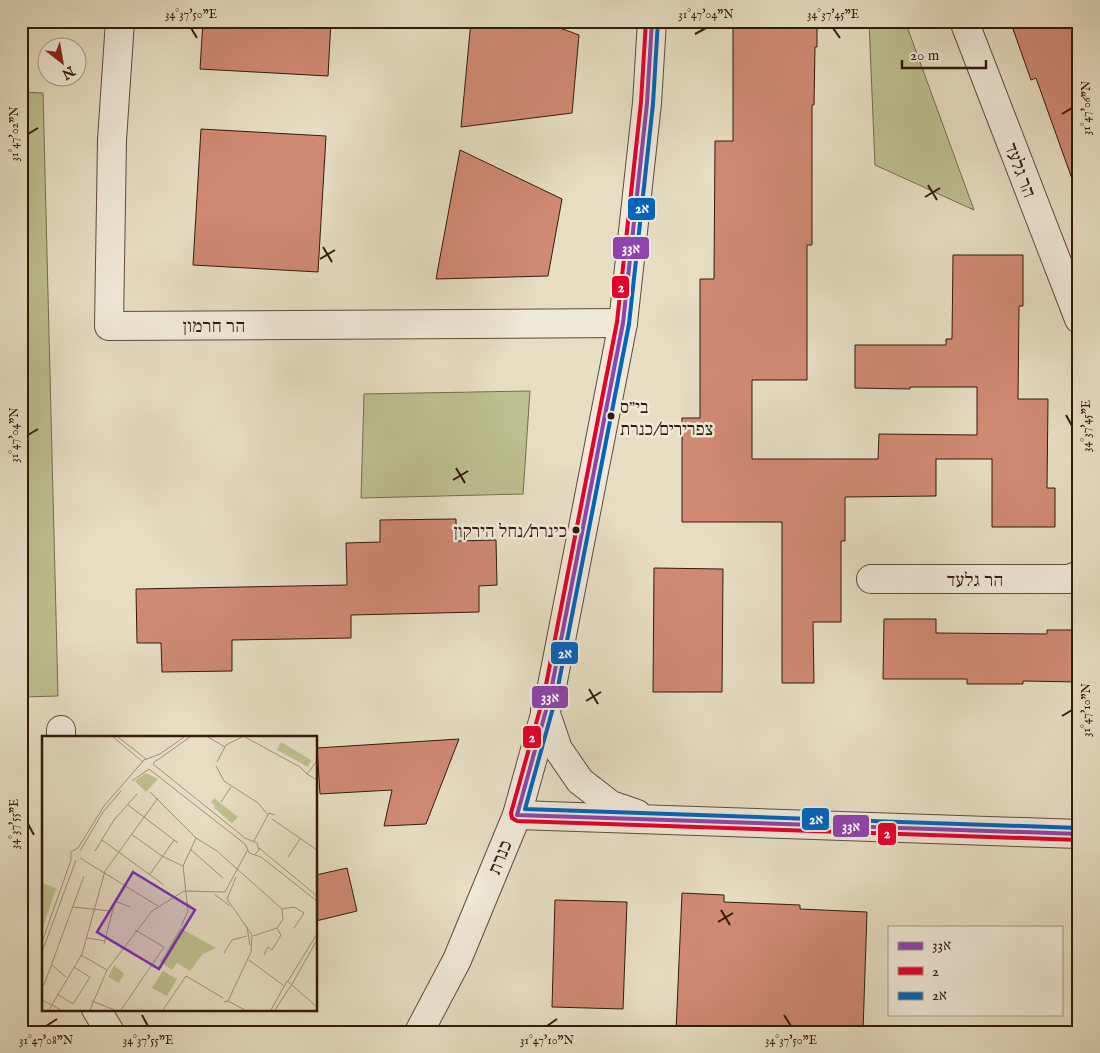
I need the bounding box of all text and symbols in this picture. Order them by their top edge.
text: 34°37'50"E [165,7,217,22]
text: 31°47'04"N [678,7,734,22]
text: 34°37'45"E [807,7,859,22]
north arrow [38,38,88,88]
scale bar [902,38,986,70]
text: 20 m [910,46,940,65]
text: N [58,61,79,83]
text: 31°47'06"N [1079,80,1094,135]
text: 31°47'02"N [7,106,22,162]
street label: הר גלעד [998,140,1040,201]
line badge: 2א [627,197,656,221]
text: 2א [635,200,649,218]
line badge: 33א [612,236,650,260]
text: 33א [622,240,640,258]
line badge: 2 [611,275,630,299]
text: 2 [618,279,625,297]
street label: הר חרמון [183,315,245,339]
place label: בי״ס צפרירים/כנרת [620,397,713,442]
text: 34°37'45"E [1079,400,1094,452]
text: 31°47'04"N [7,407,22,463]
marker: בי״ס צפרירים/כנרת [606,411,616,421]
place label: כינרת/נחל הירקון [454,521,567,544]
marker: כינרת/נחל הירקון [571,525,581,535]
street label: הר גלעד [947,569,1003,593]
line badge: 2א [550,641,579,665]
text: 2א [558,645,572,663]
text: 31°47'10"N [1079,682,1094,737]
line badge: 33א [531,685,569,709]
text: 33א [541,689,559,707]
line badge: 2 [522,725,542,749]
text: 2 [529,729,536,747]
inset map [42,736,318,1010]
text: 34°37'55"E [7,799,22,849]
line badge: 2א [801,807,830,831]
text: 2א [809,811,823,829]
line badge: 33א [832,814,870,838]
text: 33א [842,818,860,836]
line badge: 2 [877,822,897,846]
text: 2 [884,825,891,843]
street label: כנרת [483,837,519,878]
legend [888,926,1062,1016]
text: 33א [932,936,951,955]
text: 2 [932,962,939,981]
text: 2א [932,986,947,1005]
text: 31°47'08"N [19,1033,74,1048]
text: 34°37'55"E [123,1033,173,1048]
text: 31°47'10"N [520,1033,575,1048]
text: 34°37'50"E [765,1033,817,1048]

